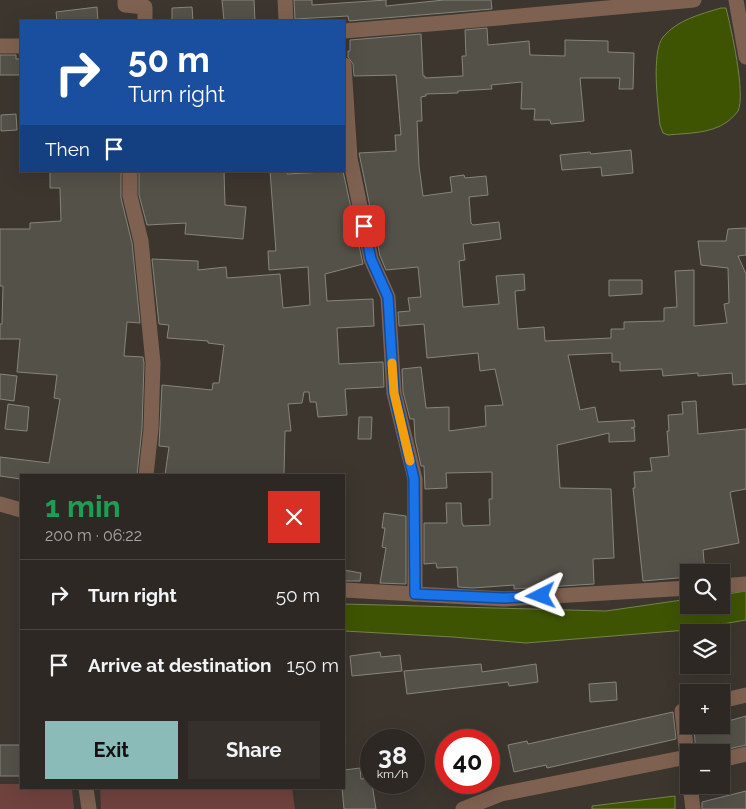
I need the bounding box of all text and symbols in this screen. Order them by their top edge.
text: 50 m [128,39,210,80]
icon: right [45,40,110,105]
text: Turn right [128,81,225,107]
icon: arrive [100,135,128,163]
text: Then [45,138,90,160]
pin [343,205,385,247]
icon: arrive [350,212,378,240]
text: 1 min [45,489,121,524]
button: close [268,491,320,543]
text: 200 m · 06:22 [45,526,142,545]
map controls [680,564,730,794]
button: search [680,564,730,614]
position arrow [514,569,566,621]
icon: right [45,581,73,609]
text: Turn right [88,584,177,606]
text: 50 m [276,584,320,606]
button: layers [680,624,730,674]
icon: arrive [45,651,73,679]
text: Arrive at destination [88,654,272,676]
text: 150 m [287,654,339,676]
button: + [680,684,730,734]
button: Exit [45,721,178,779]
button: Share [188,721,320,779]
speed limit sign: 40 [435,729,500,794]
text: 38 [378,740,407,770]
button: − [680,744,730,794]
text: km/h [377,767,408,781]

